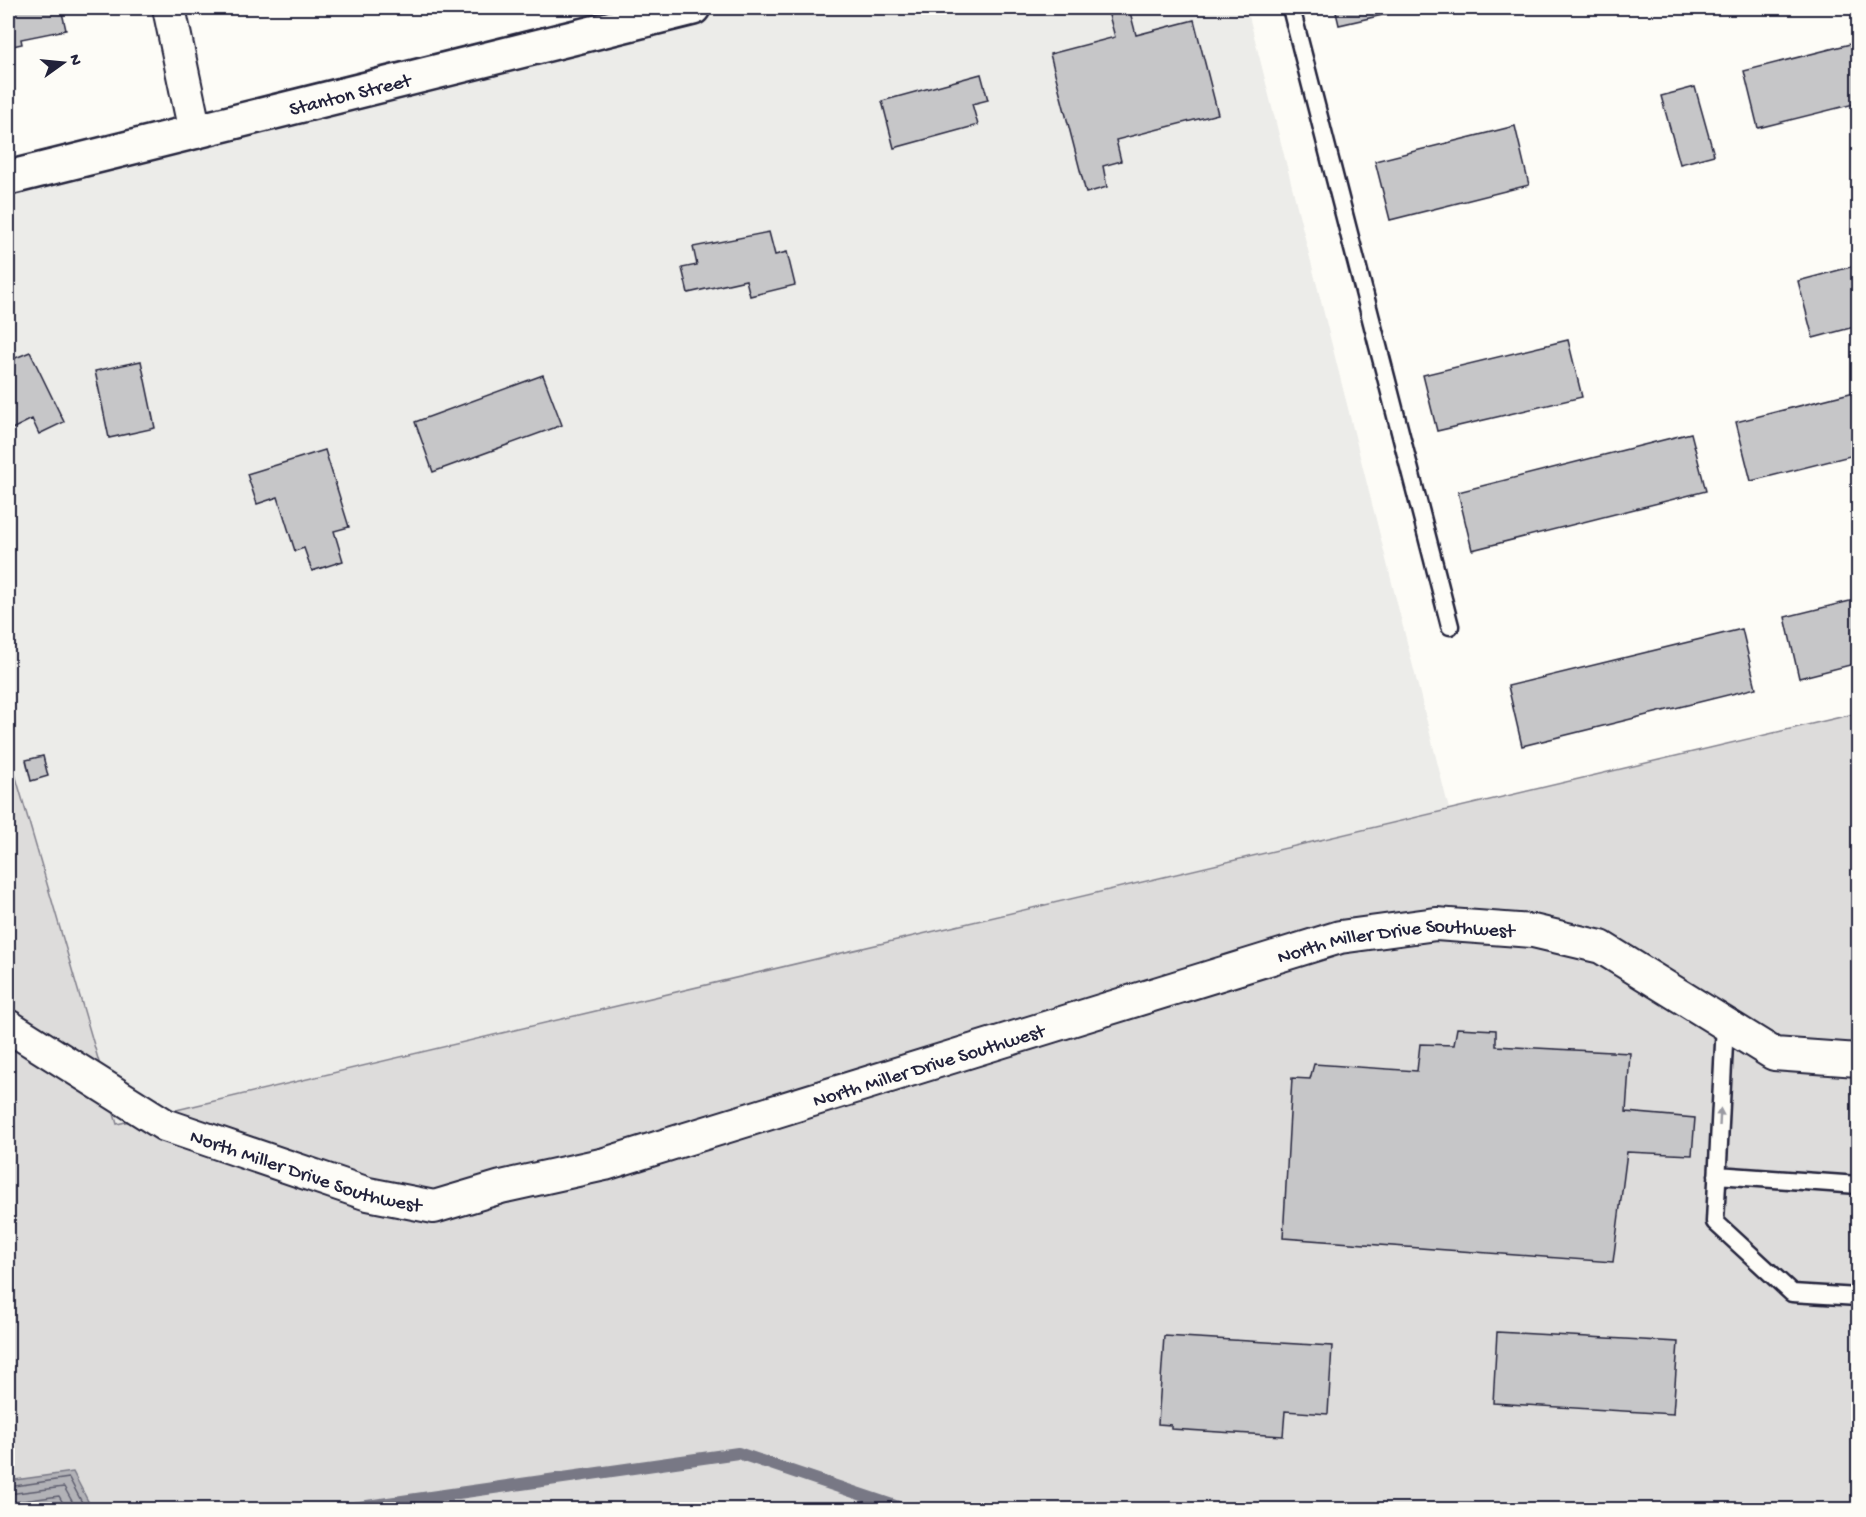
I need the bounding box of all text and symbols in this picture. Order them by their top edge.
north arrow [33,33,93,93]
text: N [64,53,85,68]
street label: Stanton Street [287,70,415,123]
street label: North Miller Drive Southwest [1275,916,1517,971]
street label: North Miller Drive Southwest [811,1020,1050,1114]
one-way arrow [1716,1107,1725,1126]
street label: North Miller Drive Southwest [186,1126,425,1220]

